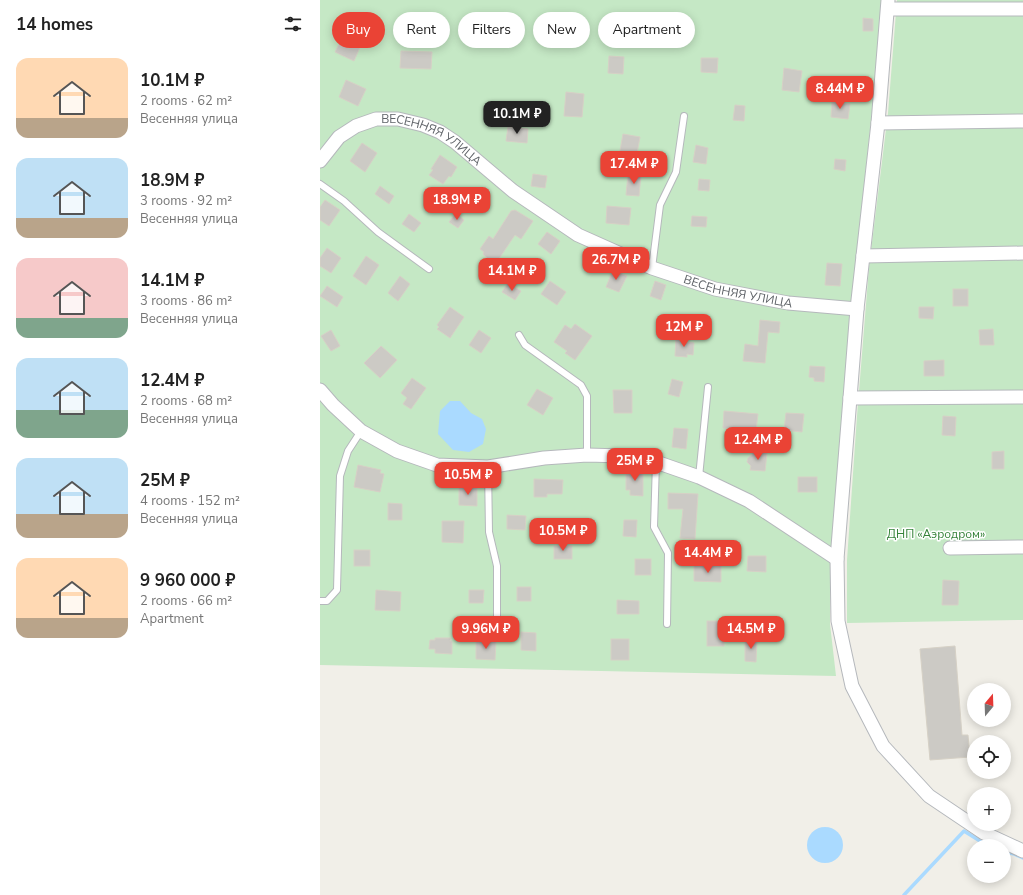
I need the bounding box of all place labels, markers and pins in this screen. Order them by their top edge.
pin: 8.44M ₽ [803,76,877,110]
pin: 10.1M ₽ [480,101,554,135]
pin: 17.4M ₽ [597,151,671,185]
pin: 18.9M ₽ [420,187,494,221]
pin: 26.7M ₽ [579,247,653,281]
pin: 14.1M ₽ [475,258,549,292]
pin: 12M ₽ [656,314,712,348]
pin: 12.4M ₽ [721,427,795,461]
pin: 25M ₽ [607,448,663,482]
pin: 10.5M ₽ [431,462,505,496]
pin: 10.5M ₽ [526,518,600,552]
pin: 14.4M ₽ [671,540,745,574]
pin: 9.96M ₽ [449,616,523,650]
pin: 14.5M ₽ [714,616,788,650]

